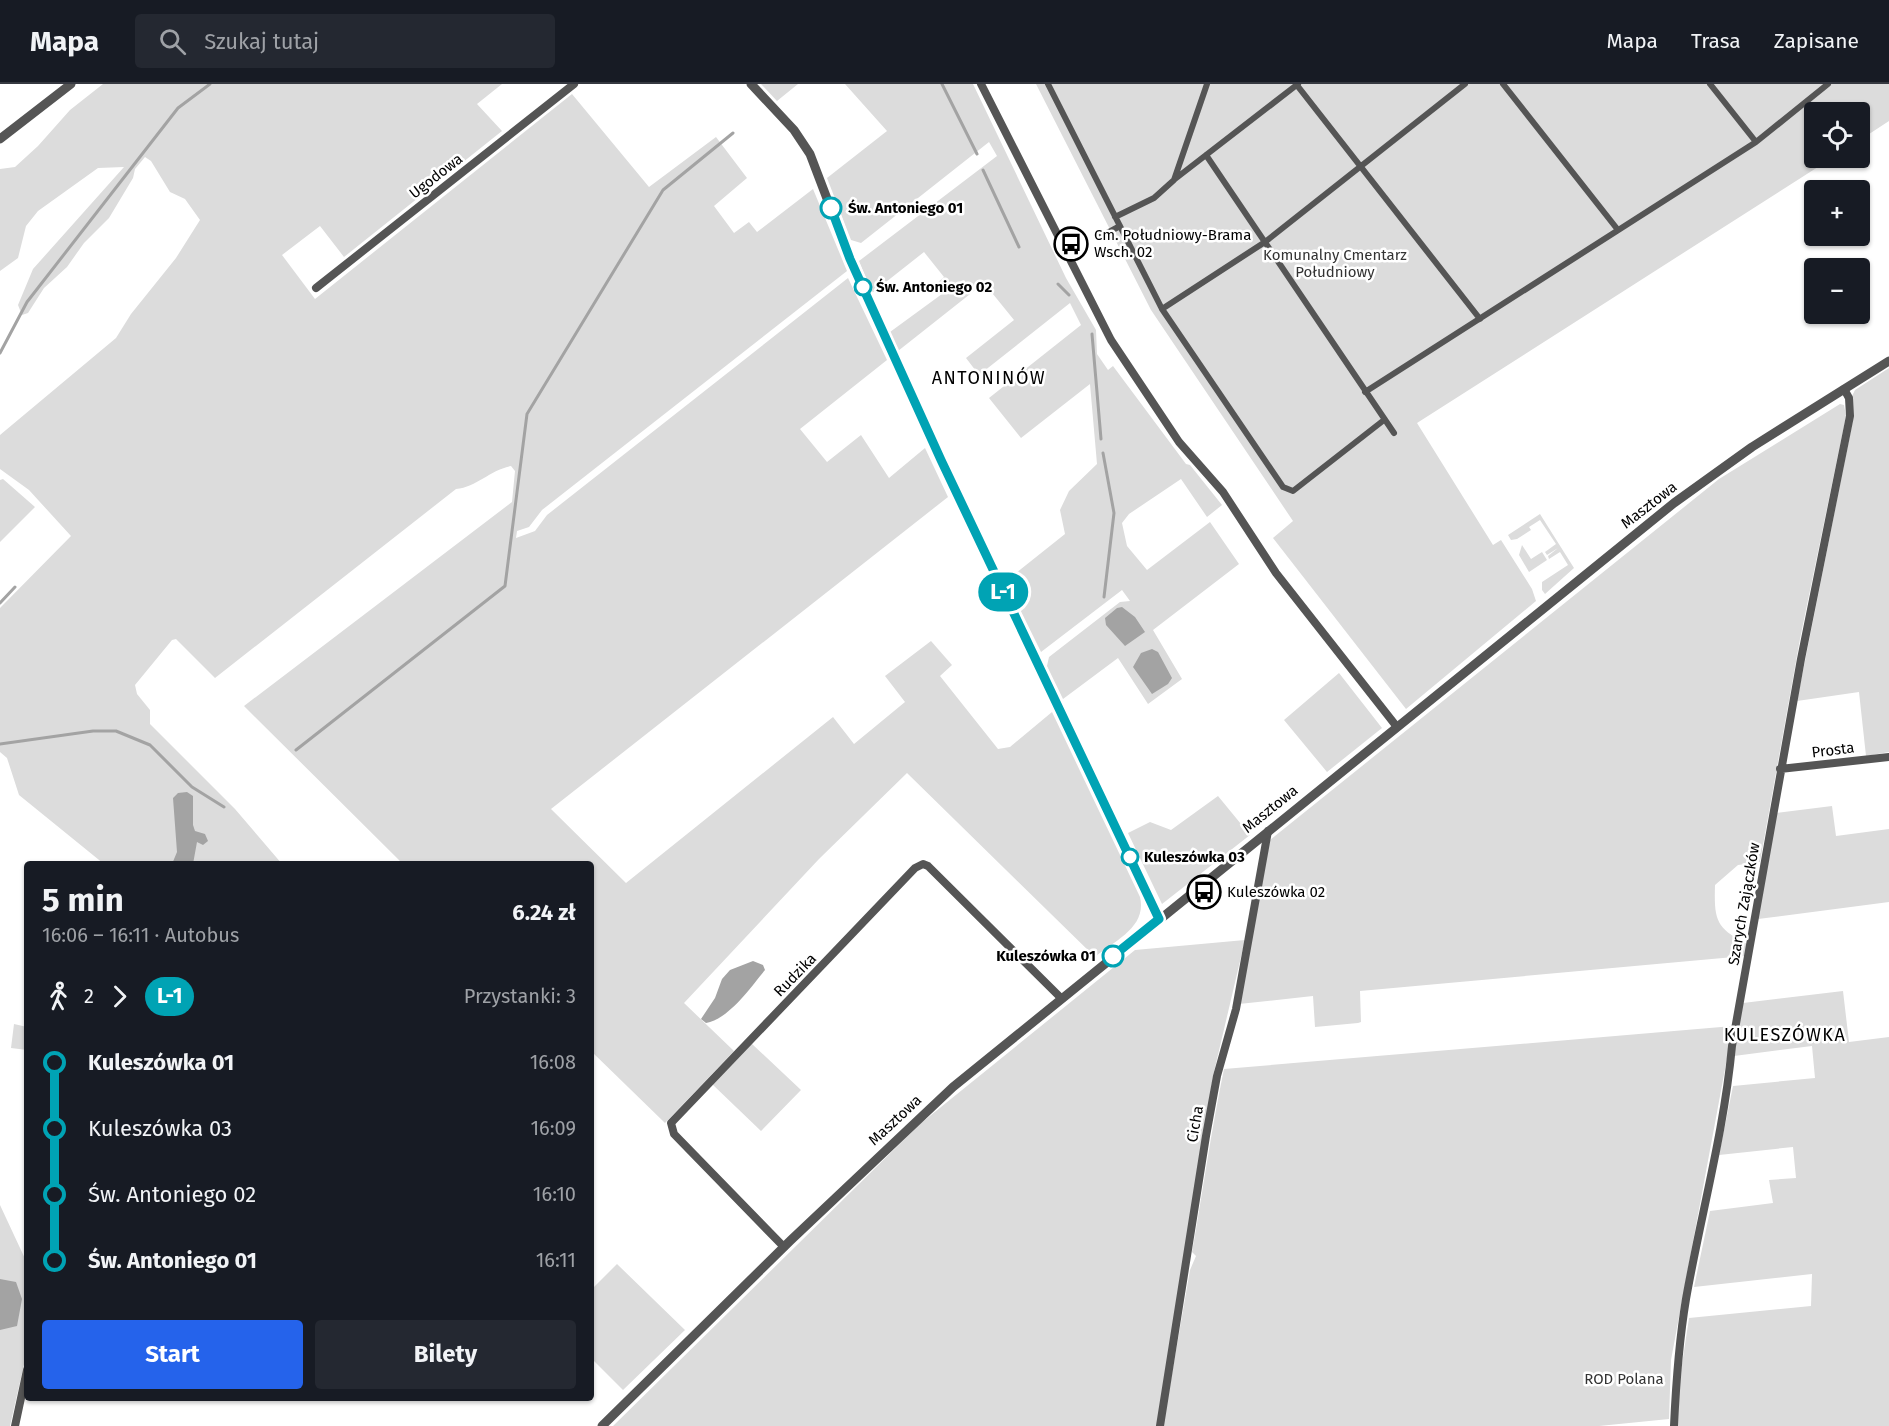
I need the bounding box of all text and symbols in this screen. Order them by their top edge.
search box [135,14,555,68]
text: Mapa [30,25,99,58]
icon: search [156,25,189,58]
text: Szukaj tutaj [204,28,319,55]
text: Mapa [1606,28,1658,54]
text: Trasa [1691,28,1741,54]
text: Zapisane [1774,28,1859,54]
map controls [1804,102,1870,324]
button: locate [1804,102,1870,168]
street label: Ugodowa [406,150,466,202]
button: + [1804,180,1870,246]
marker: Św. Antoniego 01 [820,197,842,219]
place label: Św. Antoniego 01 [848,199,963,217]
bus stop icon: Cm. Południowy-Brama Wsch. 02 [1053,226,1089,262]
place label: Cm. Południowy-Brama Wsch. 02 [1094,226,1251,261]
park label: Komunalny Cmentarz Południowy [1263,246,1407,281]
button: − [1804,258,1870,324]
marker: Św. Antoniego 02 [854,278,872,296]
place label: Św. Antoniego 02 [876,278,992,296]
district label: ANTONINÓW [932,366,1046,389]
street label: Masztowa [1617,478,1681,532]
line badge: L-1 [968,572,1038,612]
text: L-1 [990,579,1016,605]
street label: Prosta [1811,738,1855,762]
street label: Masztowa [1239,781,1301,837]
street label: Szarych Zajączków [1724,841,1764,967]
marker: Kuleszówka 03 [1121,848,1139,866]
place label: Kuleszówka 03 [1144,848,1245,866]
bus stop icon: Kuleszówka 02 [1186,874,1222,910]
text: 5 min [42,880,124,920]
place label: Kuleszówka 02 [1227,883,1325,901]
text: 6.24 zł [512,899,576,926]
text: 16:06 – 16:11 · Autobus [42,923,239,947]
marker: Kuleszówka 01 [1102,945,1124,967]
place label: Kuleszówka 01 [996,947,1096,965]
street label: Rudzika [770,950,820,1000]
icon: walk [42,980,75,1013]
icon: forward [103,980,136,1013]
text: L-1 [157,983,182,1009]
text: 2 [84,984,94,1008]
text: Przystanki: 3 [464,984,576,1008]
district label: KULESZÓWKA [1724,1023,1846,1046]
text: Kuleszówka 01 [88,1049,234,1076]
text: 16:08 [530,1050,576,1074]
street label: Masztowa [865,1091,925,1149]
street label: Cicha [1183,1104,1207,1144]
text: Kuleszówka 03 [88,1115,232,1142]
text: 16:09 [530,1116,576,1140]
text: Św. Antoniego 02 [88,1181,256,1208]
text: 16:10 [533,1182,576,1206]
text: Św. Antoniego 01 [88,1247,257,1274]
text: 16:11 [536,1248,576,1272]
button: Start [42,1320,303,1389]
button: Bilety [315,1320,576,1389]
park label: ROD Polana [1584,1370,1664,1388]

